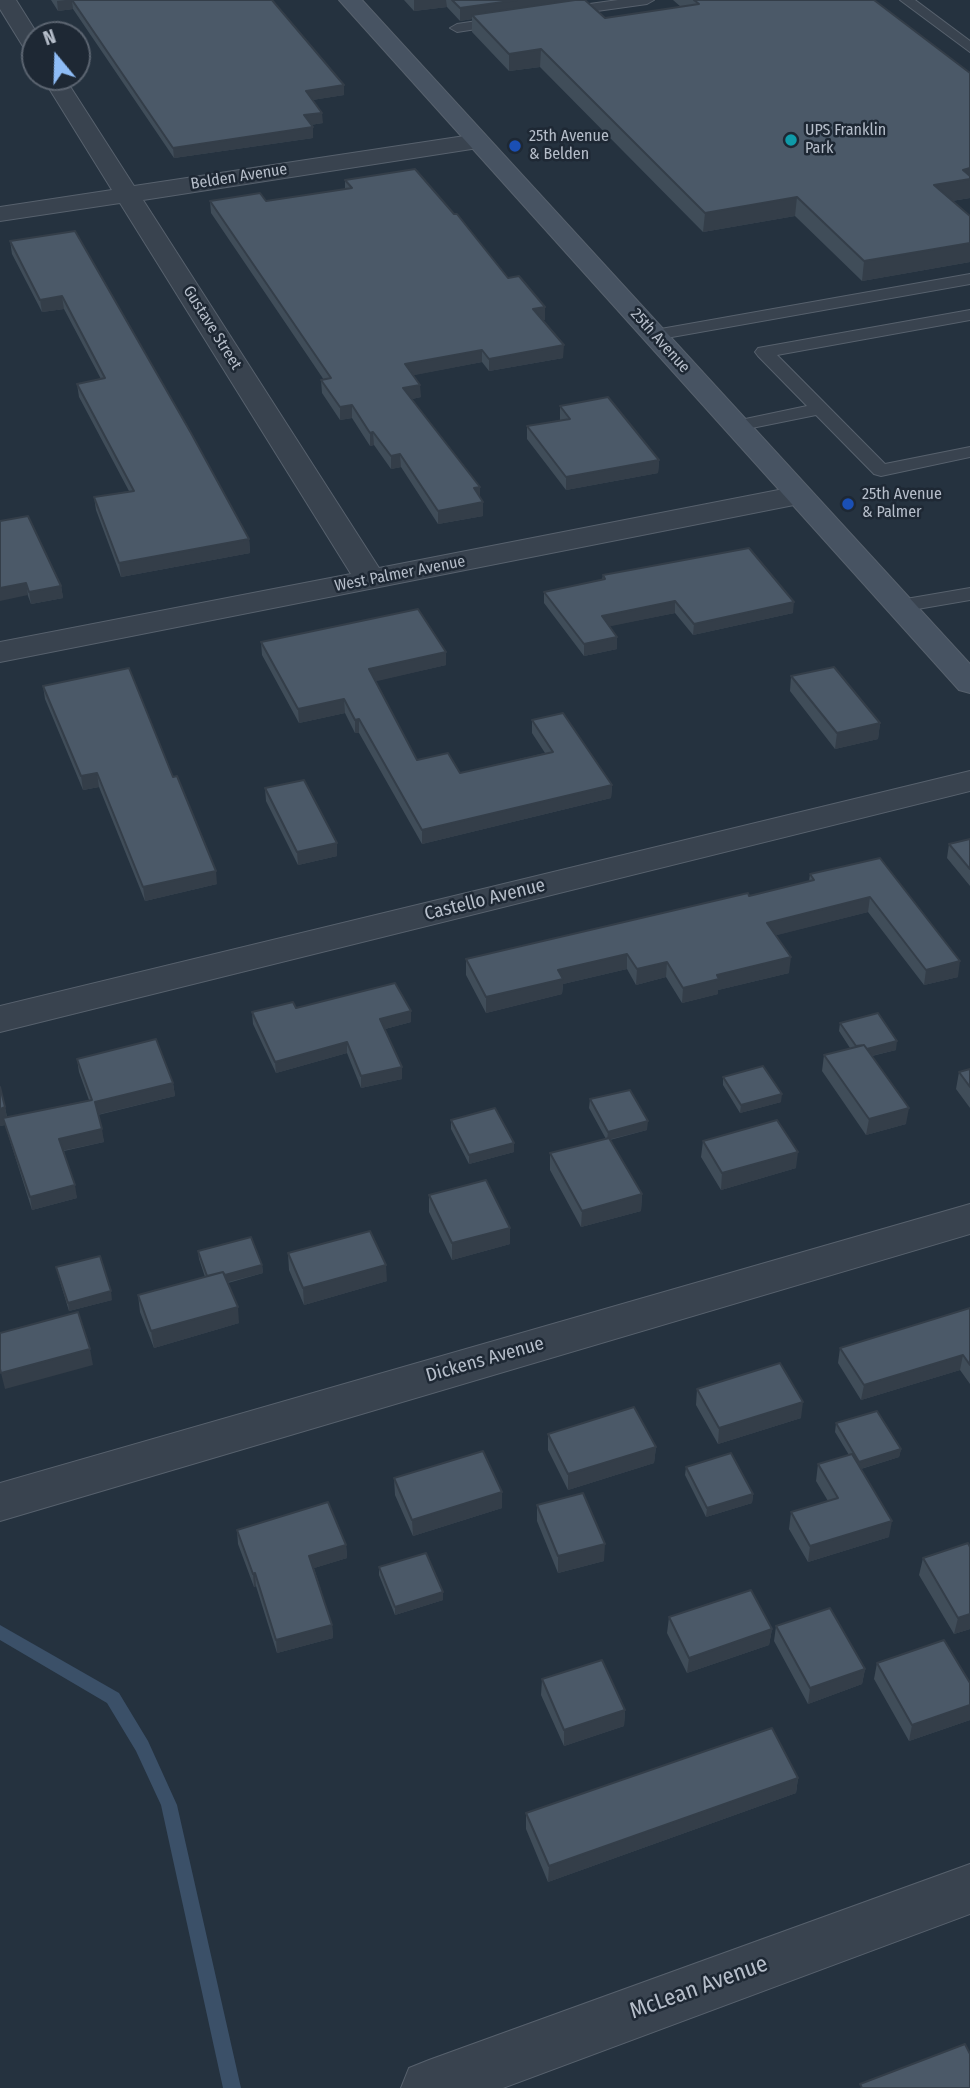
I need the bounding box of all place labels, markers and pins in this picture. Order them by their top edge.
place label: UPS Franklin Park [805,121,886,159]
place label: 25th Avenue & Belden [529,127,609,165]
marker: UPS Franklin Park [783,132,799,148]
marker: 25th Avenue & Belden [507,138,523,154]
place label: 25th Avenue & Palmer [862,485,942,523]
marker: 25th Avenue & Palmer [840,496,856,512]

